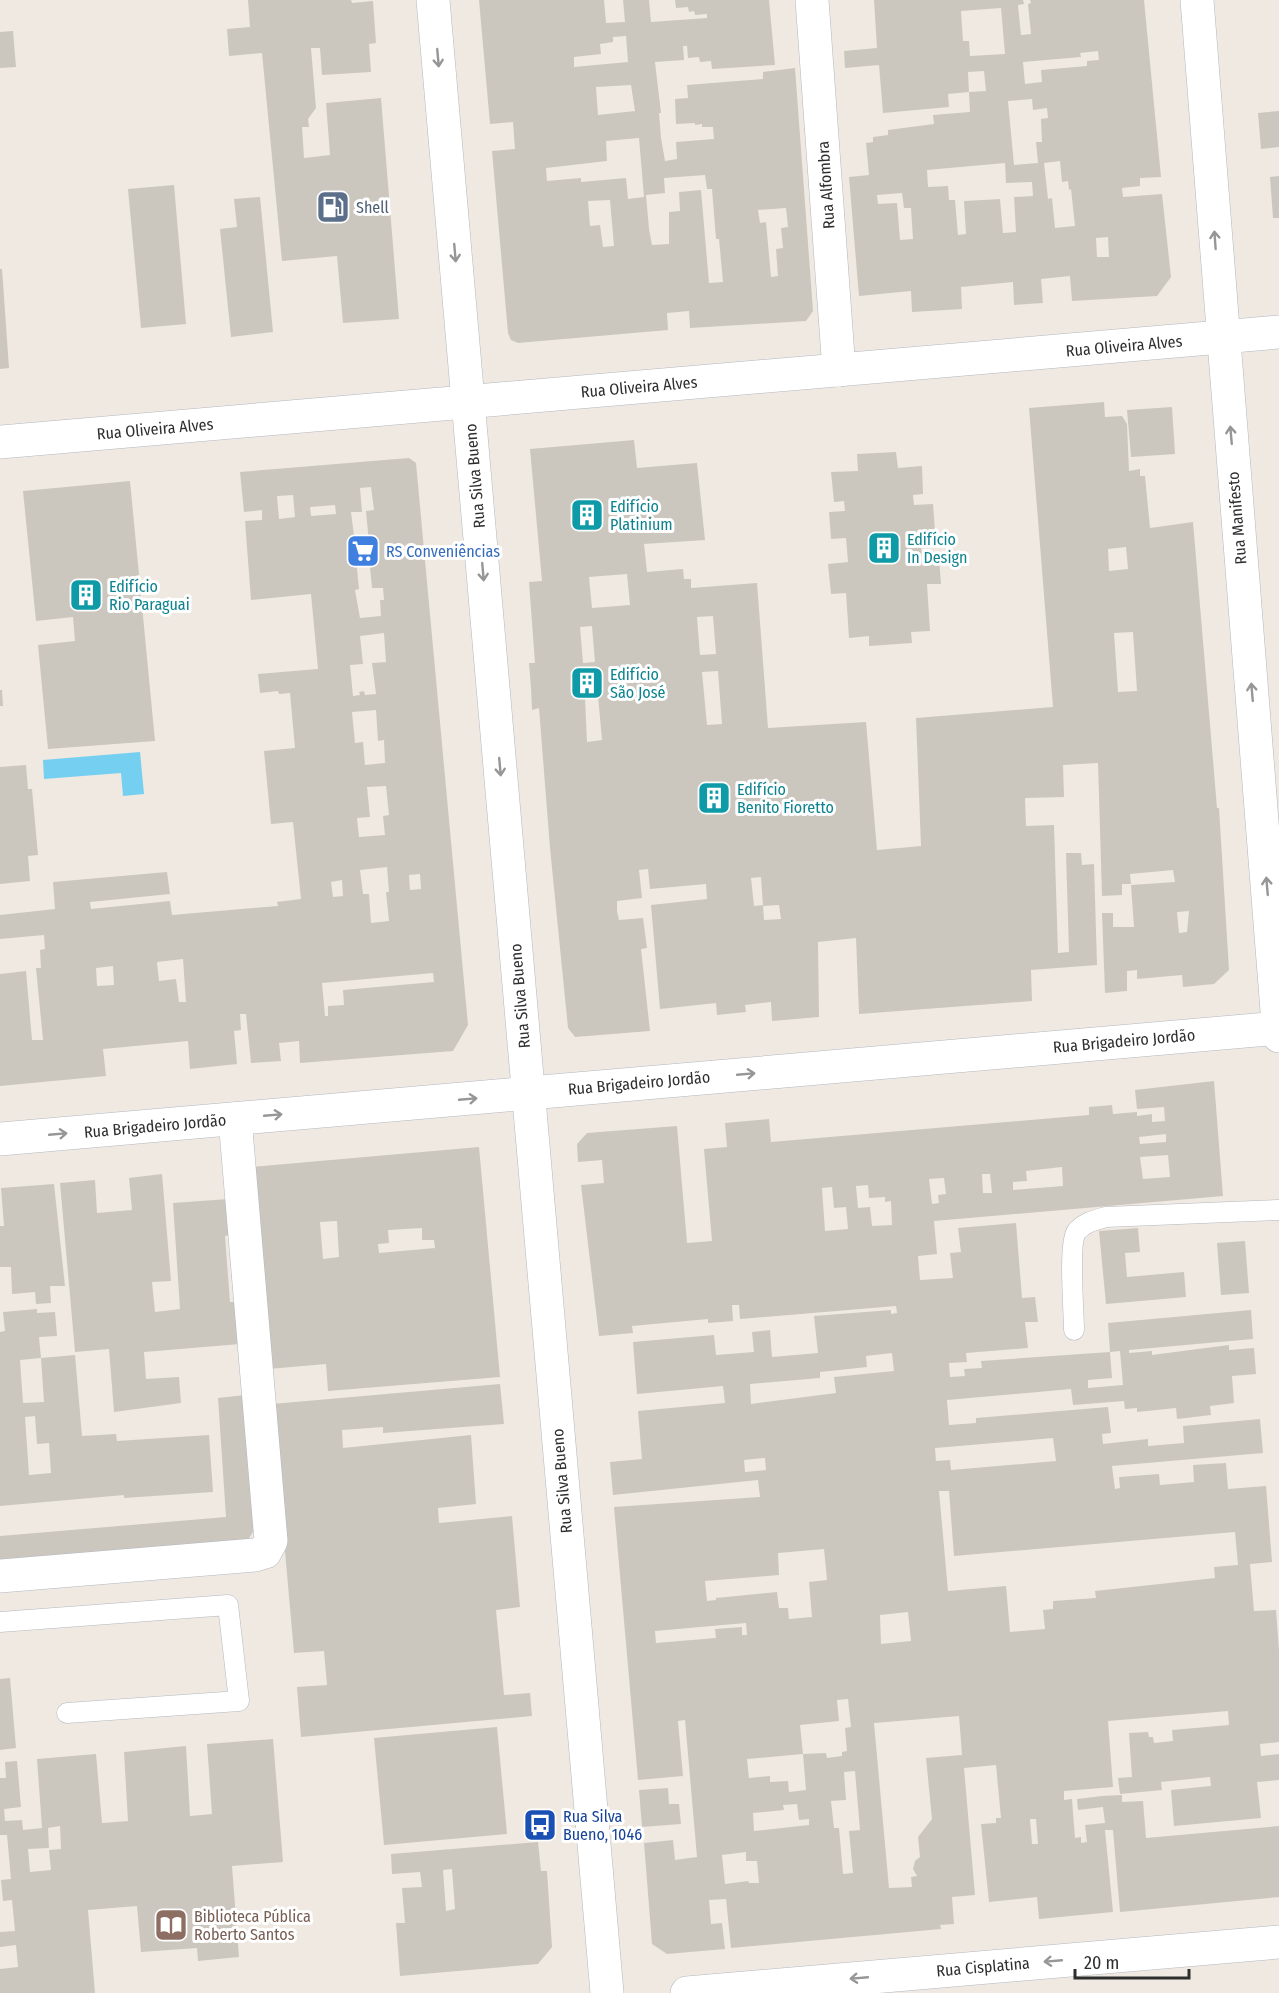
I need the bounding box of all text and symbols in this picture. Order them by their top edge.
one-way arrow [433,48,444,68]
street label: Rua Alfombra [813,140,839,230]
fuel station icon: Shell [315,189,351,225]
place label: Shell [356,198,389,217]
one-way arrow [1210,231,1221,251]
one-way arrow [450,242,461,262]
street label: Rua Oliveira Alves [1065,331,1183,361]
street label: Rua Oliveira Alves [580,372,698,402]
street label: Rua Oliveira Alves [96,414,214,444]
street label: Rua Silva Bueno [461,423,489,529]
one-way arrow [1225,425,1236,445]
street label: Rua Manifesto [1223,471,1251,565]
building icon: Edifício Platinium [569,497,605,533]
place label: Edifício Platinium [610,497,673,534]
building icon: Edifício In Design [866,530,902,566]
place label: Edifício In Design [907,530,967,567]
supermarket icon: RS Conveniências [345,533,381,569]
place label: RS Conveniências [386,542,500,561]
one-way arrow [478,562,489,582]
building icon: Edifício Rio Paraguai [68,577,104,613]
place label: Edifício Rio Paraguai [109,577,190,614]
building icon: Edifício São José [569,665,605,701]
place label: Edifício São José [610,665,666,702]
one-way arrow [1246,682,1257,702]
one-way arrow [495,756,506,776]
building icon: Edifício Benito Fioretto [696,780,732,816]
place label: Edifício Benito Fioretto [737,780,834,817]
one-way arrow [1262,877,1273,897]
street label: Rua Silva Bueno [506,943,534,1049]
street label: Rua Brigadeiro Jordão [1052,1025,1196,1057]
street label: Rua Brigadeiro Jordão [567,1067,711,1099]
one-way arrow [735,1068,755,1079]
one-way arrow [457,1093,477,1104]
street label: Rua Brigadeiro Jordão [83,1110,227,1142]
one-way arrow [263,1110,283,1121]
one-way arrow [48,1128,68,1139]
street label: Rua Silva Bueno [548,1428,576,1534]
bus stop icon: Rua Silva Bueno, 1046 [522,1807,558,1843]
place label: Rua Silva Bueno, 1046 [563,1807,642,1844]
library icon: Biblioteca Pública Roberto Santos [153,1907,189,1943]
place label: Biblioteca Pública Roberto Santos [194,1907,311,1944]
scale bar [1075,1942,1189,1980]
text: 20 m [1084,1952,1119,1974]
street label: Rua Cisplatina [935,1953,1031,1981]
one-way arrow [1044,1956,1064,1967]
one-way arrow [850,1973,870,1984]

